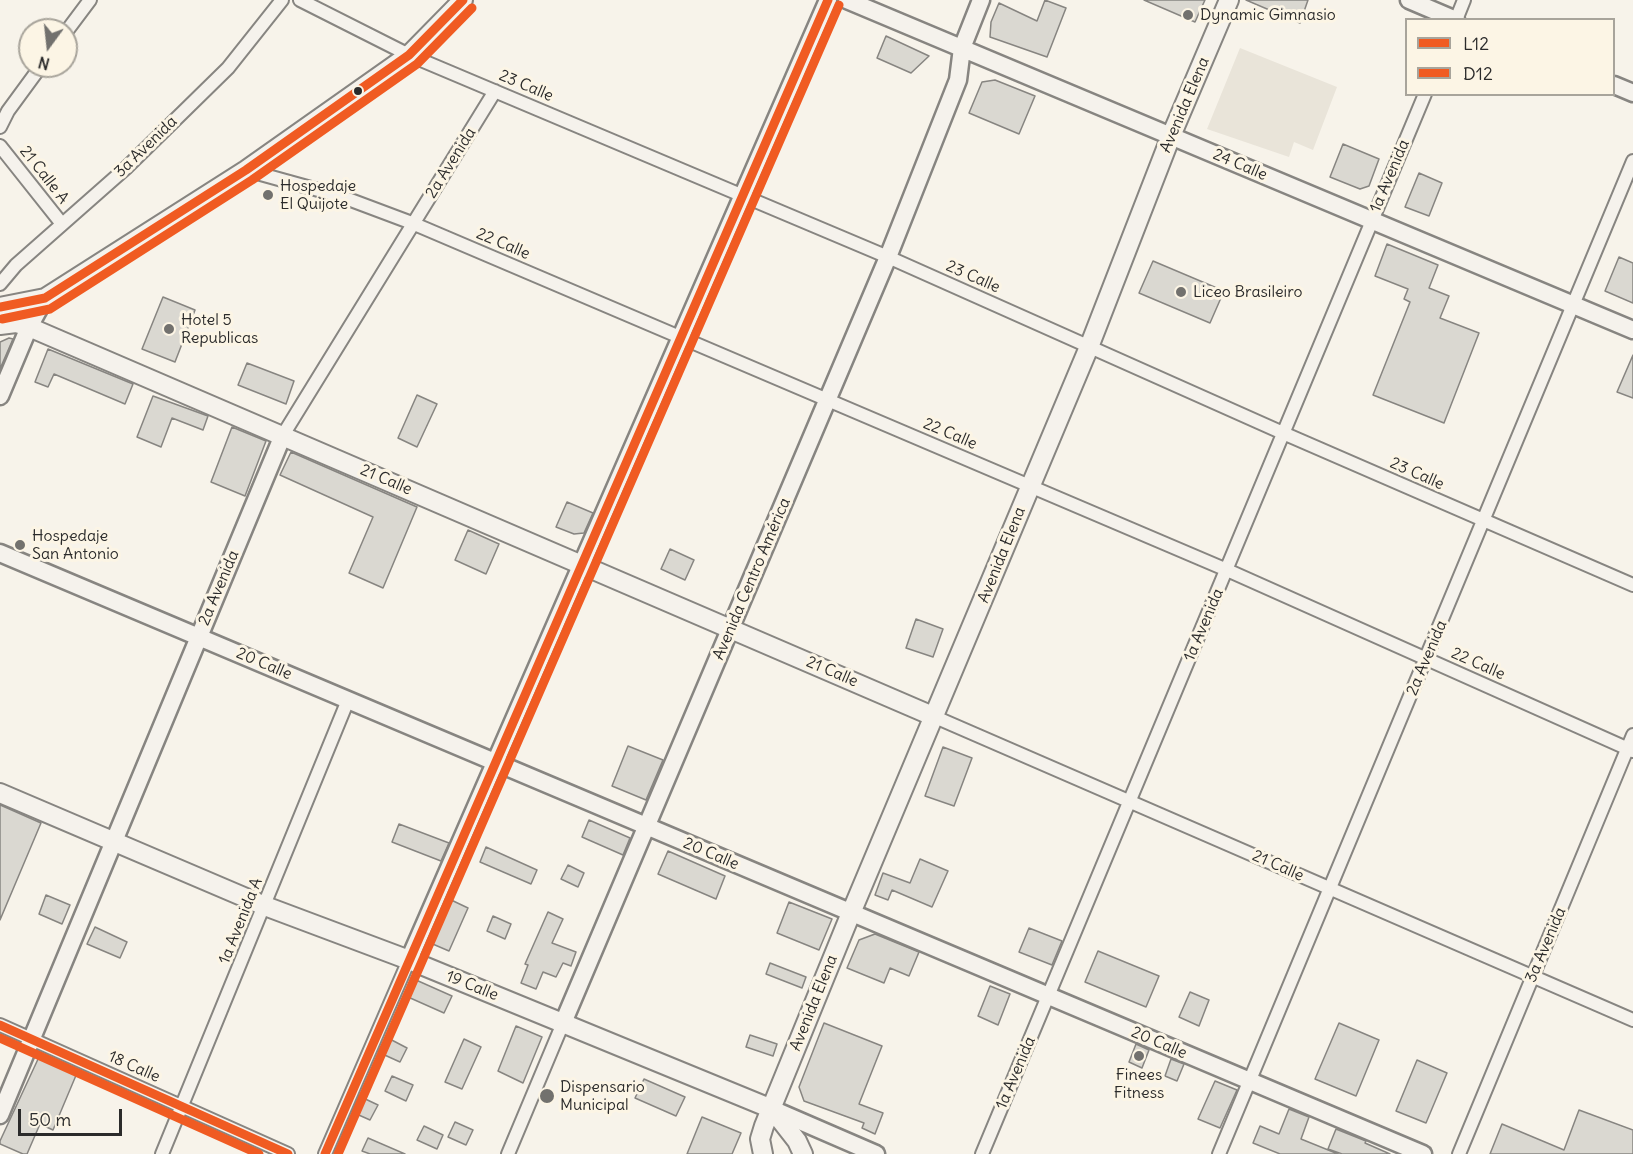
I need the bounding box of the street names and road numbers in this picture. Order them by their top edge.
street label: Avenida Elena [1156,54,1214,156]
street label: 23 Calle [496,66,556,106]
street label: 3a Avenida [111,112,181,182]
street label: 2a Avenida [422,124,480,202]
street label: 1a Avenida [1366,137,1414,215]
street label: 21 Calle A [15,142,73,208]
street label: 24 Calle [1210,145,1270,185]
street label: 22 Calle [473,224,533,264]
street label: 23 Calle [943,257,1003,297]
street label: 22 Calle [920,414,980,454]
street label: 23 Calle [1387,454,1447,494]
street label: 21 Calle [357,461,415,499]
street label: Avenida Centro América [709,495,795,663]
street label: Avenida Elena [974,504,1030,606]
street label: 2a Avenida [195,548,243,628]
street label: 1a Avenida [1180,586,1228,664]
street label: 2a Avenida [1403,618,1451,698]
street label: 20 Calle [233,644,295,684]
street label: 22 Calle [1448,644,1508,684]
street label: 21 Calle [803,653,861,691]
street label: 20 Calle [680,834,742,874]
street label: 21 Calle [1249,846,1307,886]
street label: 1a Avenida A [215,875,267,967]
street label: 3a Avenida [1522,904,1570,986]
street label: Avenida Elena [786,952,842,1054]
street label: 19 Calle [443,967,501,1005]
street label: 20 Calle [1128,1023,1190,1063]
street label: 1a Avenida [992,1034,1040,1112]
street label: 18 Calle [105,1047,163,1087]

